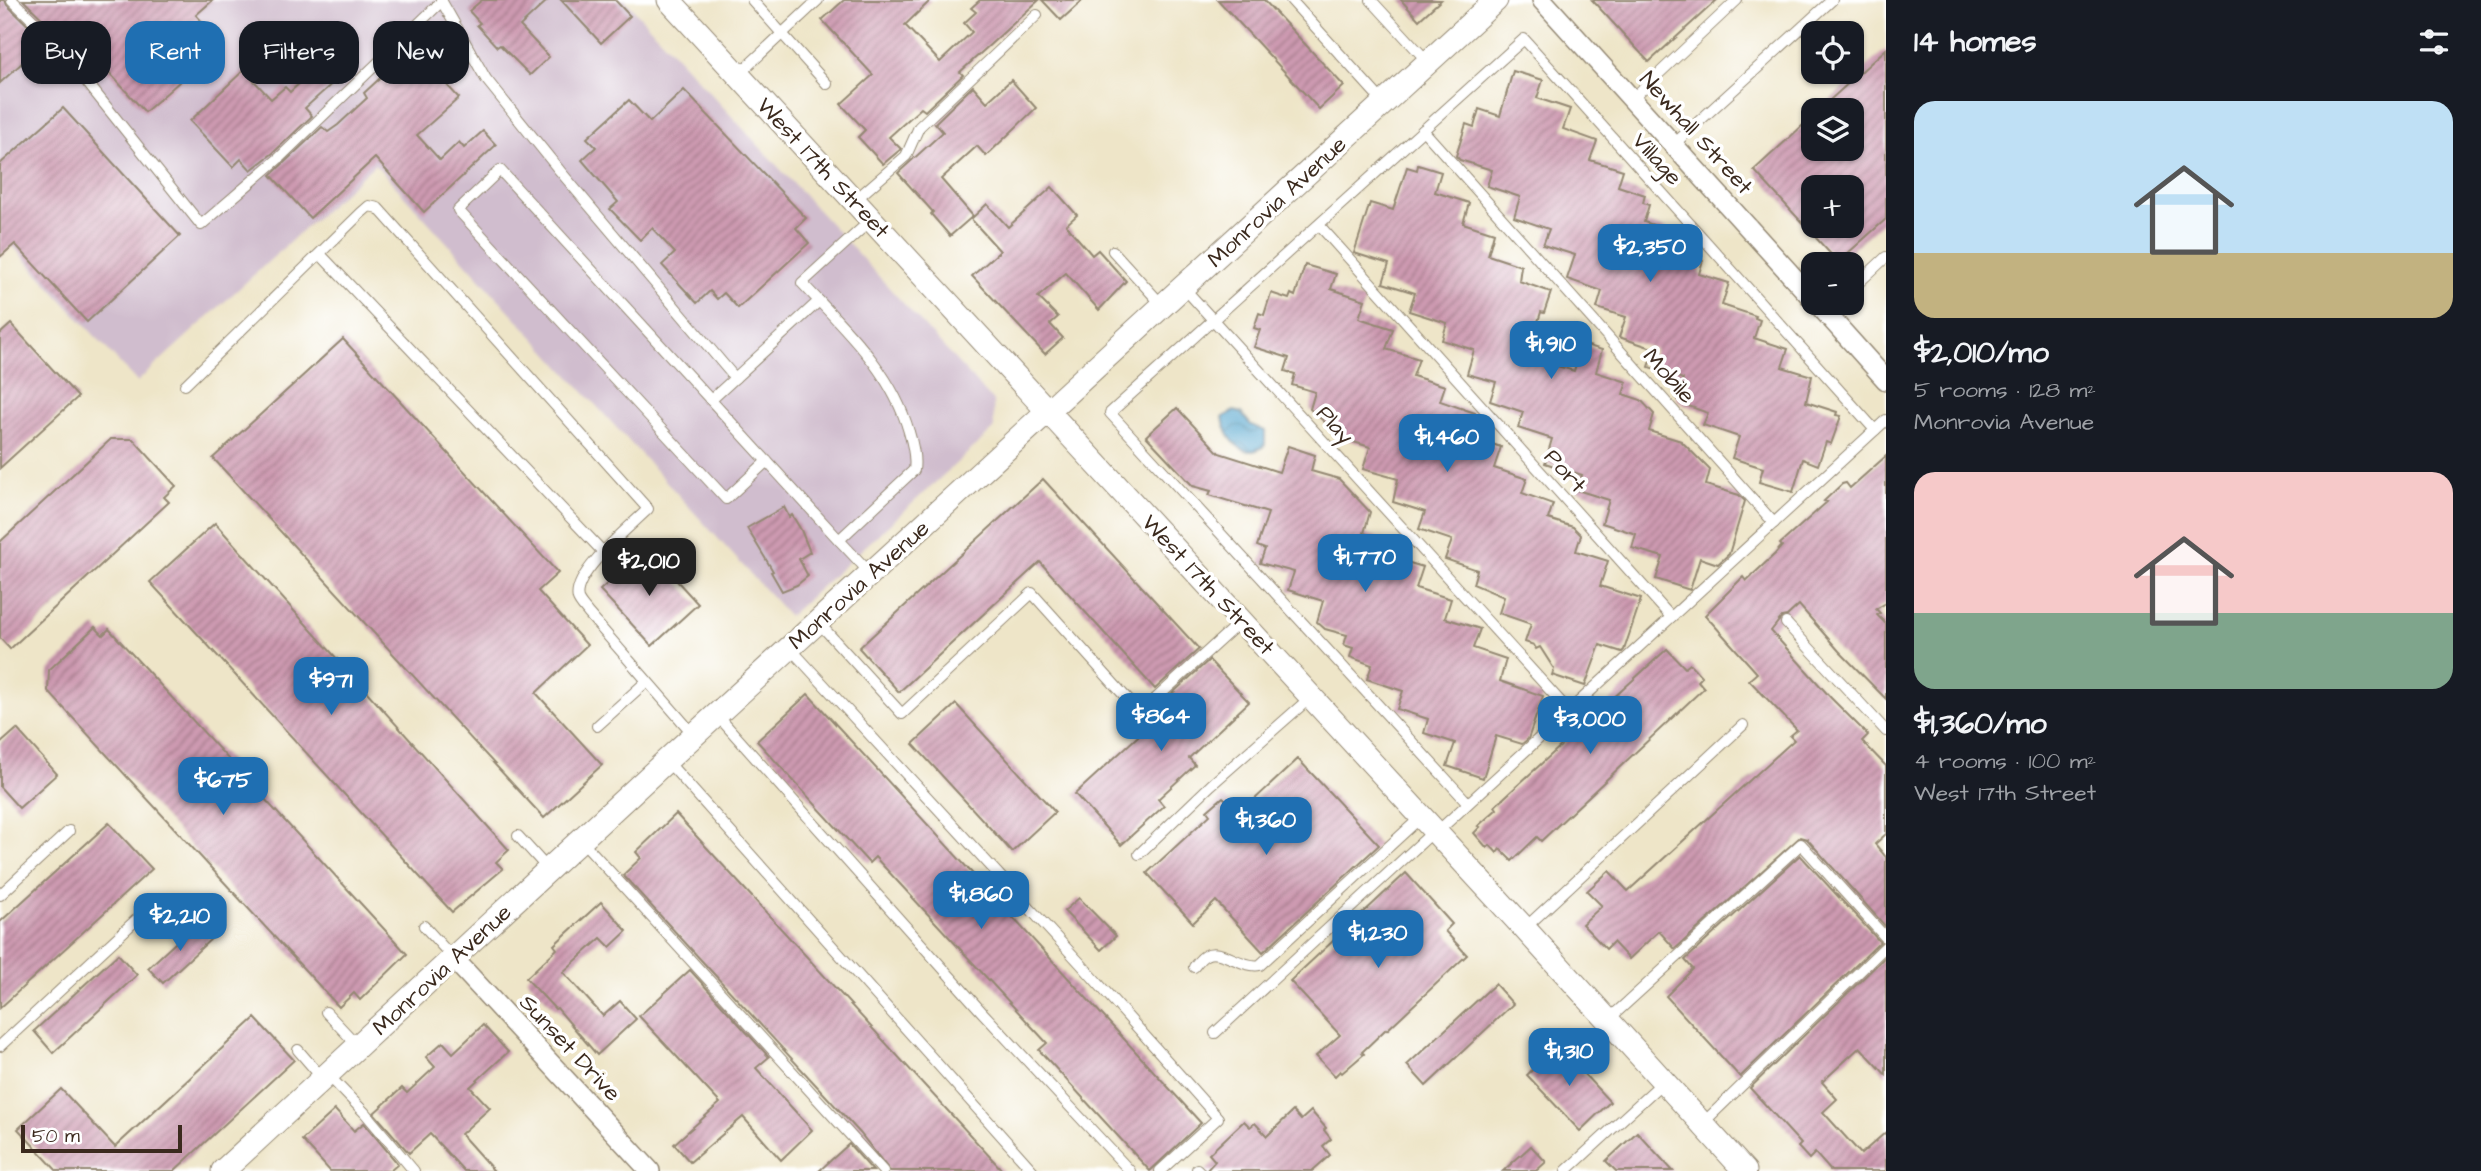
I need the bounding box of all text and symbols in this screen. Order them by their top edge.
chip: Buy [21,21,111,84]
chip: Rent [125,21,225,84]
chip: Filters [239,21,359,84]
chip: New [373,21,469,84]
map controls [1801,21,1864,315]
button: locate [1801,21,1864,84]
text: 14 homes [1914,21,2037,63]
icon: filters [2415,23,2453,61]
street label: Newhall Street [1632,64,1761,202]
street label: West 17th Street [749,91,897,246]
button: layers [1801,98,1864,161]
street label: Village [1624,126,1689,193]
street label: Monrovia Avenue [1200,129,1354,275]
icon: home [2121,147,2247,273]
button: + [1801,175,1864,238]
pin: $2,350 [1593,224,1707,284]
text: $2,350 [1614,231,1686,263]
button: − [1801,252,1864,315]
pin: $1,910 [1494,322,1608,381]
text: $1,910 [1526,328,1576,360]
text: $2,010/mo [1914,332,2049,374]
street label: Mobile [1636,341,1702,411]
text: 5 rooms · 128 m² [1914,374,2096,406]
street label: Play [1308,398,1361,452]
text: Monrovia Avenue [1914,406,2094,438]
pin: $1,460 [1390,414,1504,474]
text: $1,460 [1415,421,1479,453]
street label: Port [1537,442,1594,501]
street label: West 17th Street [1134,508,1282,663]
street label: Monrovia Avenue [781,513,937,657]
icon: home [2121,518,2247,644]
pin: $1,770 [1308,534,1422,594]
pin: $2,010 [592,538,706,598]
text: $1,770 [1334,541,1396,573]
text: $2,010 [618,545,680,577]
pin: $971 [290,658,372,717]
text: $971 [310,664,353,696]
pin: $864 [1120,694,1202,753]
pin: $3,000 [1533,696,1647,756]
text: $864 [1132,700,1190,732]
text: $3,000 [1554,703,1626,735]
text: $1,360/mo [1914,703,2047,745]
text: 4 rooms · 100 m² [1914,745,2096,777]
pin: $675 [182,758,264,817]
text: $675 [194,764,252,796]
text: West 17th Street [1914,777,2096,809]
pin: $1,360 [1209,798,1323,857]
text: $1,360 [1236,804,1296,836]
pin: $1,860 [924,872,1038,931]
text: $1,860 [949,878,1013,910]
pin: $2,210 [123,894,237,953]
street label: Monrovia Avenue [365,897,519,1043]
text: $2,210 [150,900,210,932]
pin: $1,230 [1321,911,1435,970]
text: $1,230 [1348,917,1408,949]
street label: Sunset Drive [512,987,628,1109]
pin: $1,310 [1512,1028,1626,1088]
text: $1,310 [1545,1035,1594,1067]
scale bar [21,1122,182,1154]
text: 50 m [32,1123,80,1150]

